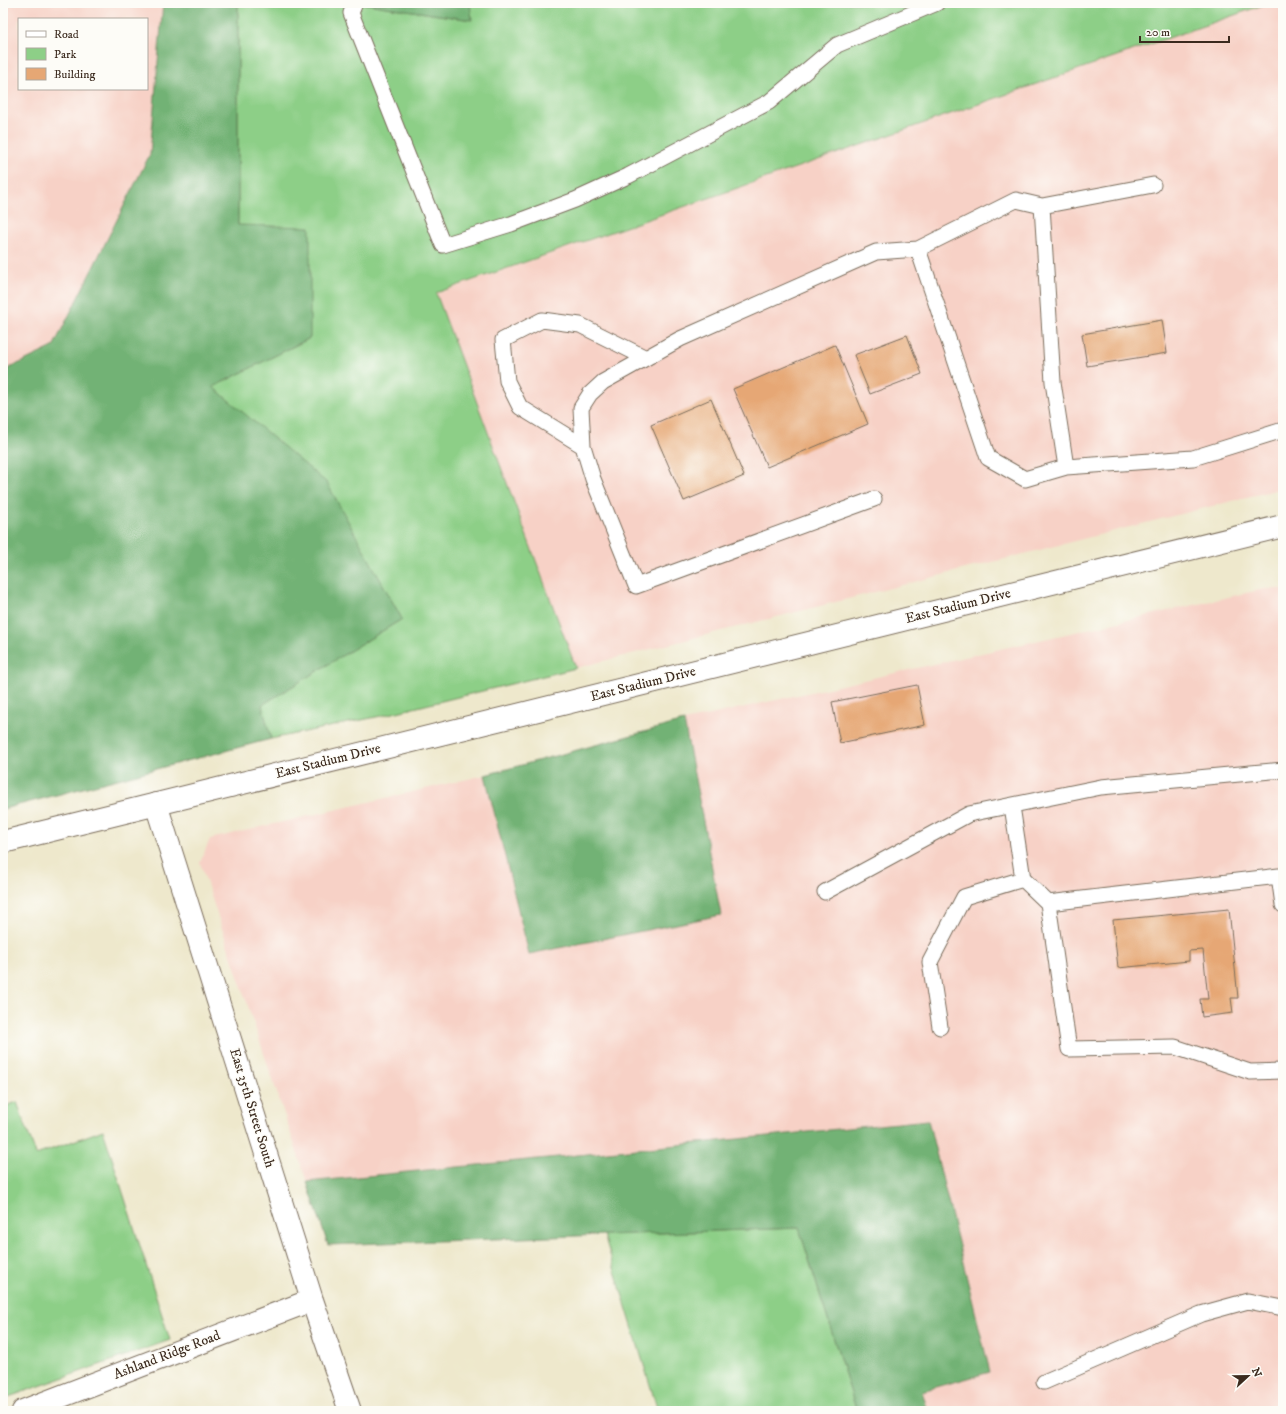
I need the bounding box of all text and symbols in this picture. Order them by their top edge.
legend [18,18,148,90]
scale bar [1140,18,1229,44]
text: 20 m [1146,25,1170,40]
text: Road [54,27,79,42]
text: Park [54,47,76,62]
text: Building [54,67,95,82]
street label: East Stadium Drive [904,584,1013,628]
street label: East Stadium Drive [589,662,698,706]
street label: East Stadium Drive [274,739,383,783]
street label: East 35th Street South [225,1046,279,1170]
street label: Ashland Ridge Road [111,1326,223,1384]
north arrow [1228,1356,1268,1396]
text: N [1248,1366,1265,1379]

